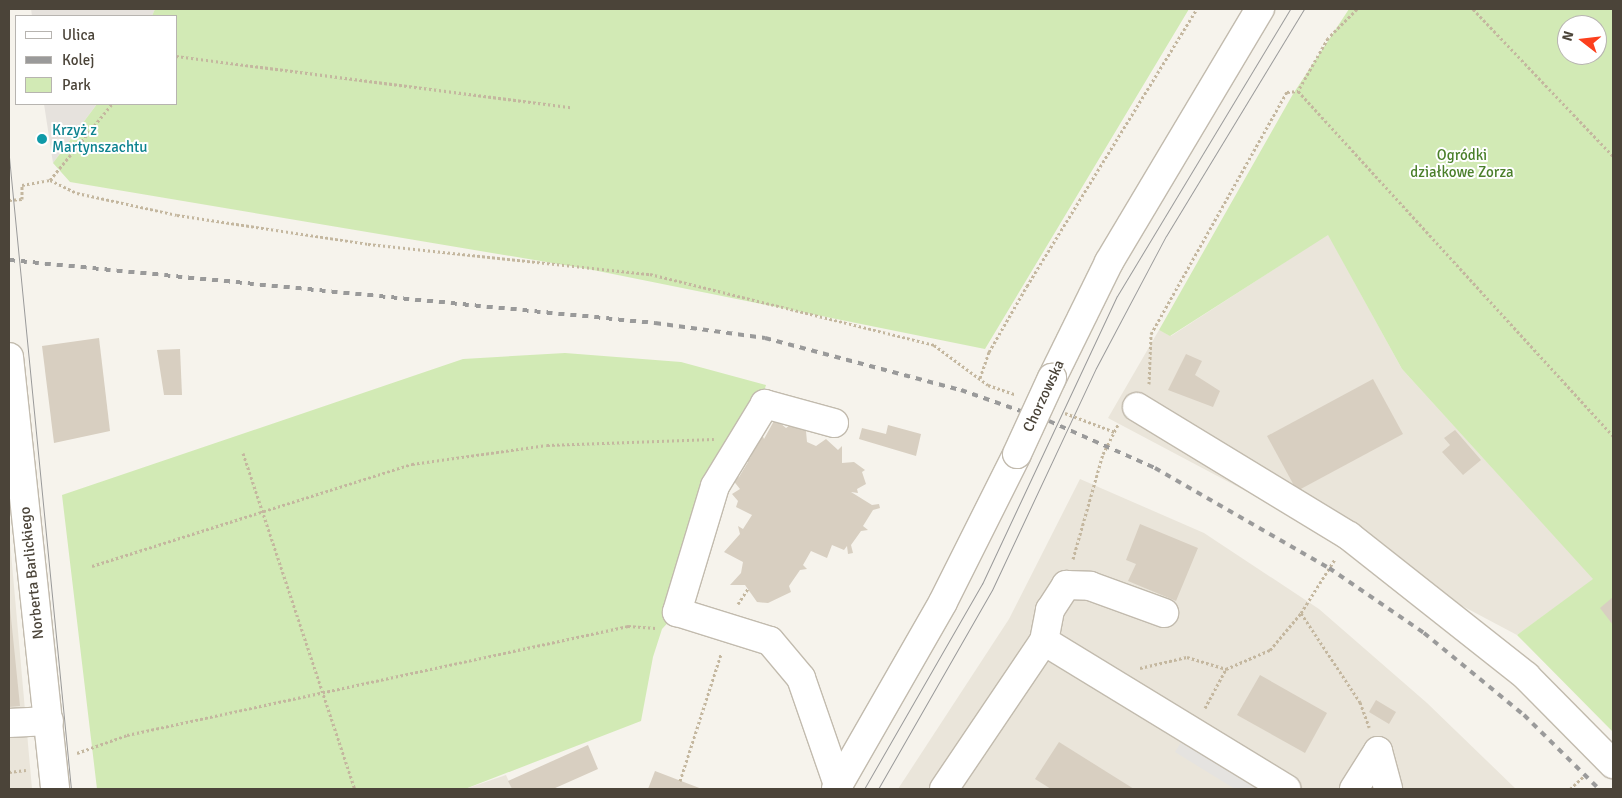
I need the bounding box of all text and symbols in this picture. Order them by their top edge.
legend [15,15,178,105]
north arrow [1557,15,1607,65]
text: Ulica [62,26,95,44]
text: N [1559,29,1578,43]
text: Kolej [62,51,94,69]
text: Park [62,76,91,94]
place label: Krzyż z Martynszachtu [52,121,148,156]
marker: Krzyż z Martynszachtu [36,133,48,145]
park label: Ogródki działkowe Zorza [1410,146,1514,181]
street label: Chorzowska [1020,357,1068,435]
street label: Norberta Barlickiego [16,506,48,640]

